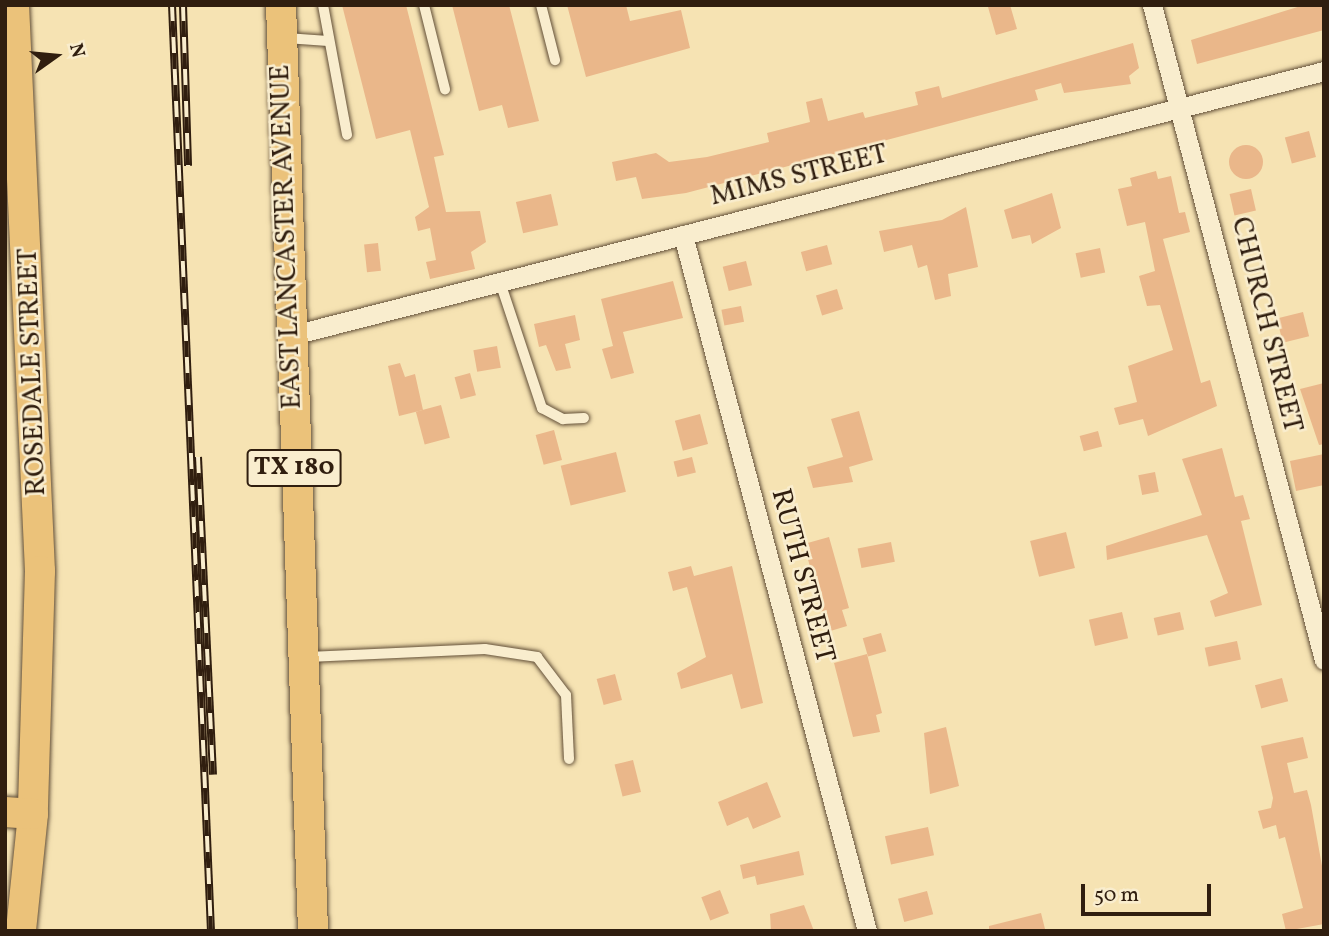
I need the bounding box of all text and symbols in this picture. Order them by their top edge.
north arrow [21,21,91,91]
text: N [62,41,91,61]
street label: EAST LANCASTER AVENUE [264,64,310,410]
street label: MIMS STREET [707,138,891,214]
street label: CHURCH STREET [1223,214,1309,436]
street label: ROSEDALE STREET [12,247,54,497]
road number: TX 180 [245,446,343,490]
street label: RUTH STREET [763,485,841,667]
scale bar [1084,870,1214,914]
text: 50 m [1094,881,1139,910]

